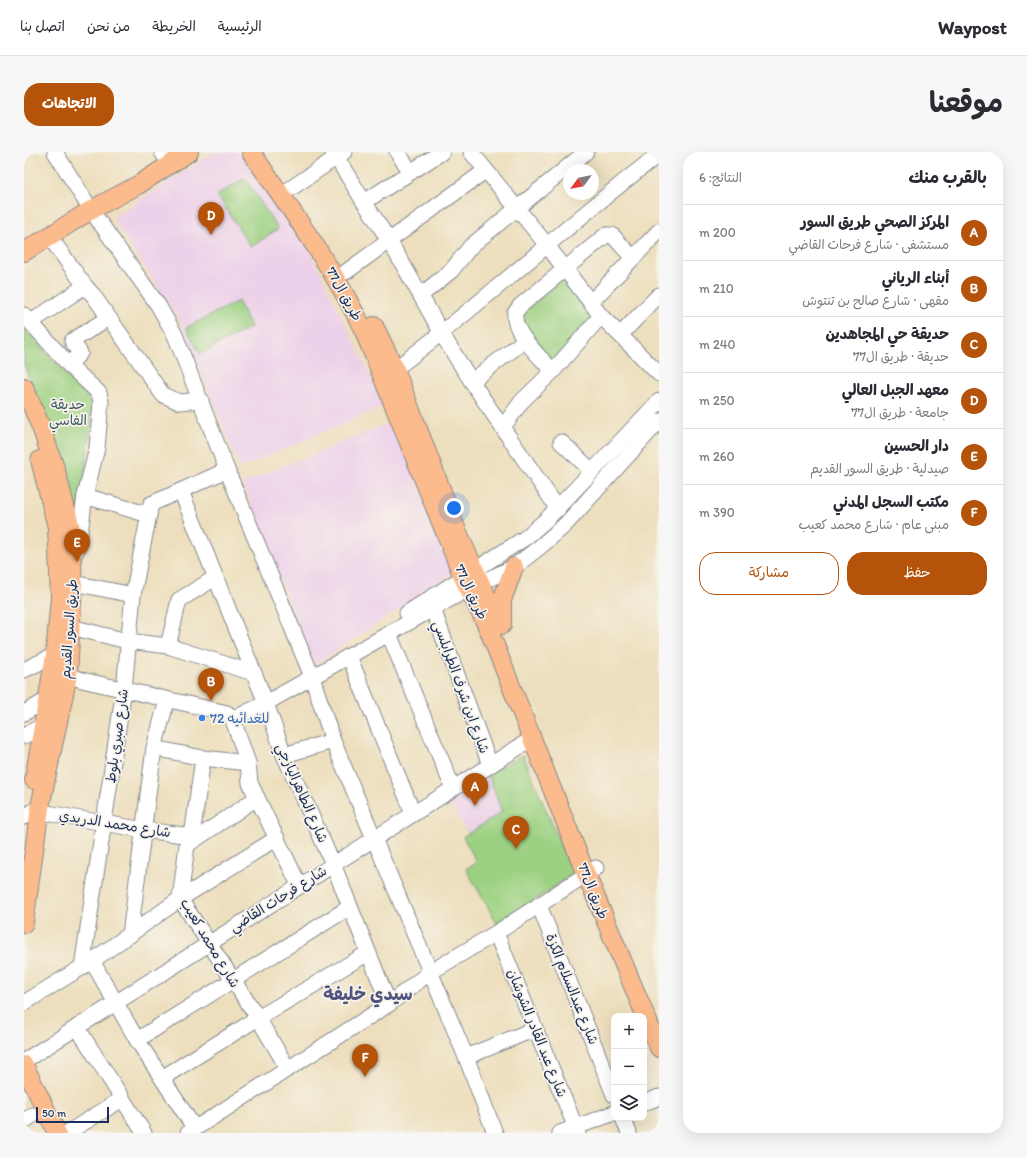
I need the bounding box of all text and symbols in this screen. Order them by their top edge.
text: Waypost [938,16,1007,39]
text: اتصل بنا [20,18,65,35]
text: من نحن [87,18,130,35]
text: الخريطة [152,18,196,35]
text: الرئيسية [218,18,262,35]
button: الاتجاهات [24,83,114,126]
text: موقعنا [929,85,1003,119]
north arrow [563,164,599,200]
text: بالقرب منك [909,167,987,187]
text: النتائج: 6 [699,170,742,185]
pin: D [198,202,224,235]
text: المركز الصحي طريق السور [801,213,949,231]
text: 200 m [699,225,736,240]
text: A [970,225,978,240]
text: مستشفى · شارع فرحات القاضي [789,237,949,252]
street label: طريق ال77 [322,264,366,324]
text: أبناء الرياني [882,269,949,287]
text: 210 m [699,281,734,296]
text: B [970,281,978,296]
text: مقهى · شارع صالح بن تنتوش [802,293,949,308]
text: حديقة حي المجاهدين [826,325,949,343]
text: 240 m [699,337,736,352]
text: C [970,337,978,352]
text: حديقة · طريق ال77 [853,349,949,364]
text: معهد الجبل العالي [842,381,949,399]
text: 250 m [699,393,735,408]
text: D [970,393,978,408]
park label: حديقة الفاسي [49,396,87,433]
text: جامعة · طريق ال77 [851,405,949,420]
text: دار الحسين [884,437,949,455]
text: 260 m [699,449,735,464]
text: E [970,449,978,464]
text: صيدلية · طريق السور القديم [810,461,949,476]
text: مكتب السجل المدني [833,493,949,511]
your location [444,498,464,518]
text: 390 m [699,505,735,520]
text: F [971,505,977,520]
text: مبنى عام · شارع محمد كعيب [799,517,949,532]
pin: E [64,529,90,562]
button: مشاركة [699,552,839,595]
button: حفظ [847,552,987,595]
street label: طريق ال77 [451,562,491,622]
street label: طريق السور القديم [57,578,83,680]
street label: شارع ابن شرف الطرابلسي [425,618,493,757]
pin: B [198,668,224,701]
street label: شارع صبري بلوط [102,688,134,785]
place label: 72 للغدائيه [210,710,269,727]
marker: 72 للغدائيه [197,713,207,723]
street label: شارع الطاهراليازجي [269,740,332,847]
pin: A [462,773,488,806]
street label: شارع محمد الدريدي [58,807,172,843]
pin: C [503,816,529,849]
street label: طريق ال77 [574,860,612,922]
street label: شارع فرحات القاضي [226,862,332,939]
street label: شارع محمد كعيب [176,895,243,991]
street label: شارع عبدالسلام الكزة [540,931,602,1048]
street label: شارع عبد القادر الشوشان [503,966,571,1100]
district label: سيدي خليفة [323,983,413,1008]
map controls [611,1013,647,1121]
button: + [611,1013,647,1049]
pin: F [352,1044,378,1077]
button: − [611,1049,647,1085]
button: layers [611,1085,647,1121]
scale bar [36,1105,109,1124]
text: 50 m [42,1107,66,1120]

